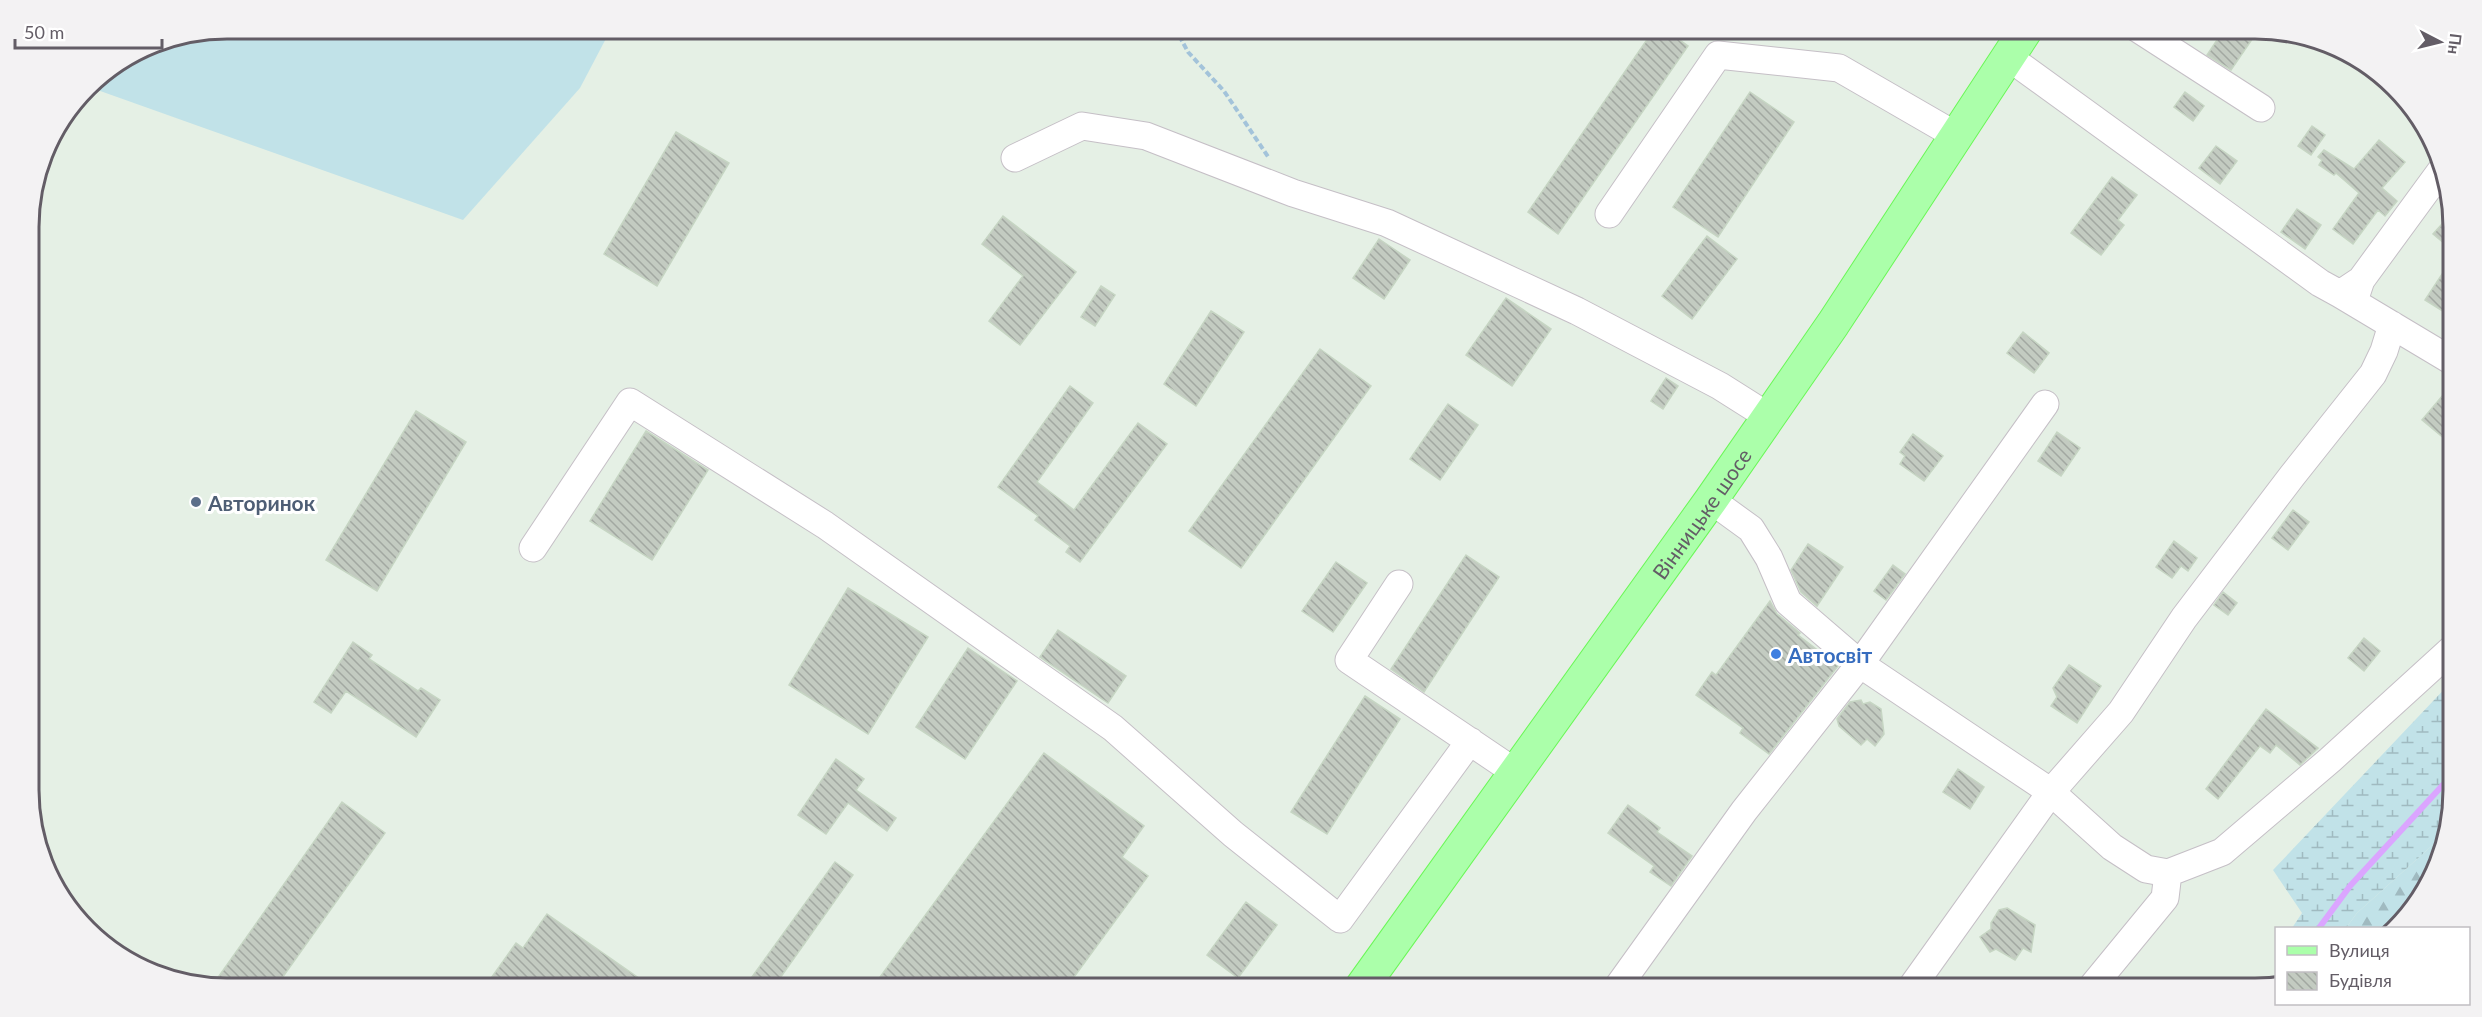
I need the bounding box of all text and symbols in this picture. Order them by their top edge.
scale bar [15,12,162,50]
north arrow [2410,12,2470,72]
text: 50 m [24,21,64,43]
text: Пн [2445,32,2466,55]
street label: Вінницьке шосе [1646,443,1756,583]
place label: Авторинок [207,490,316,515]
marker: Авторинок [189,495,203,509]
place label: Автосвіт [1787,642,1873,667]
marker: Автосвіт [1769,647,1783,661]
legend [2275,927,2470,1005]
text: Вулиця [2329,939,2390,961]
text: Будівля [2329,969,2392,991]

